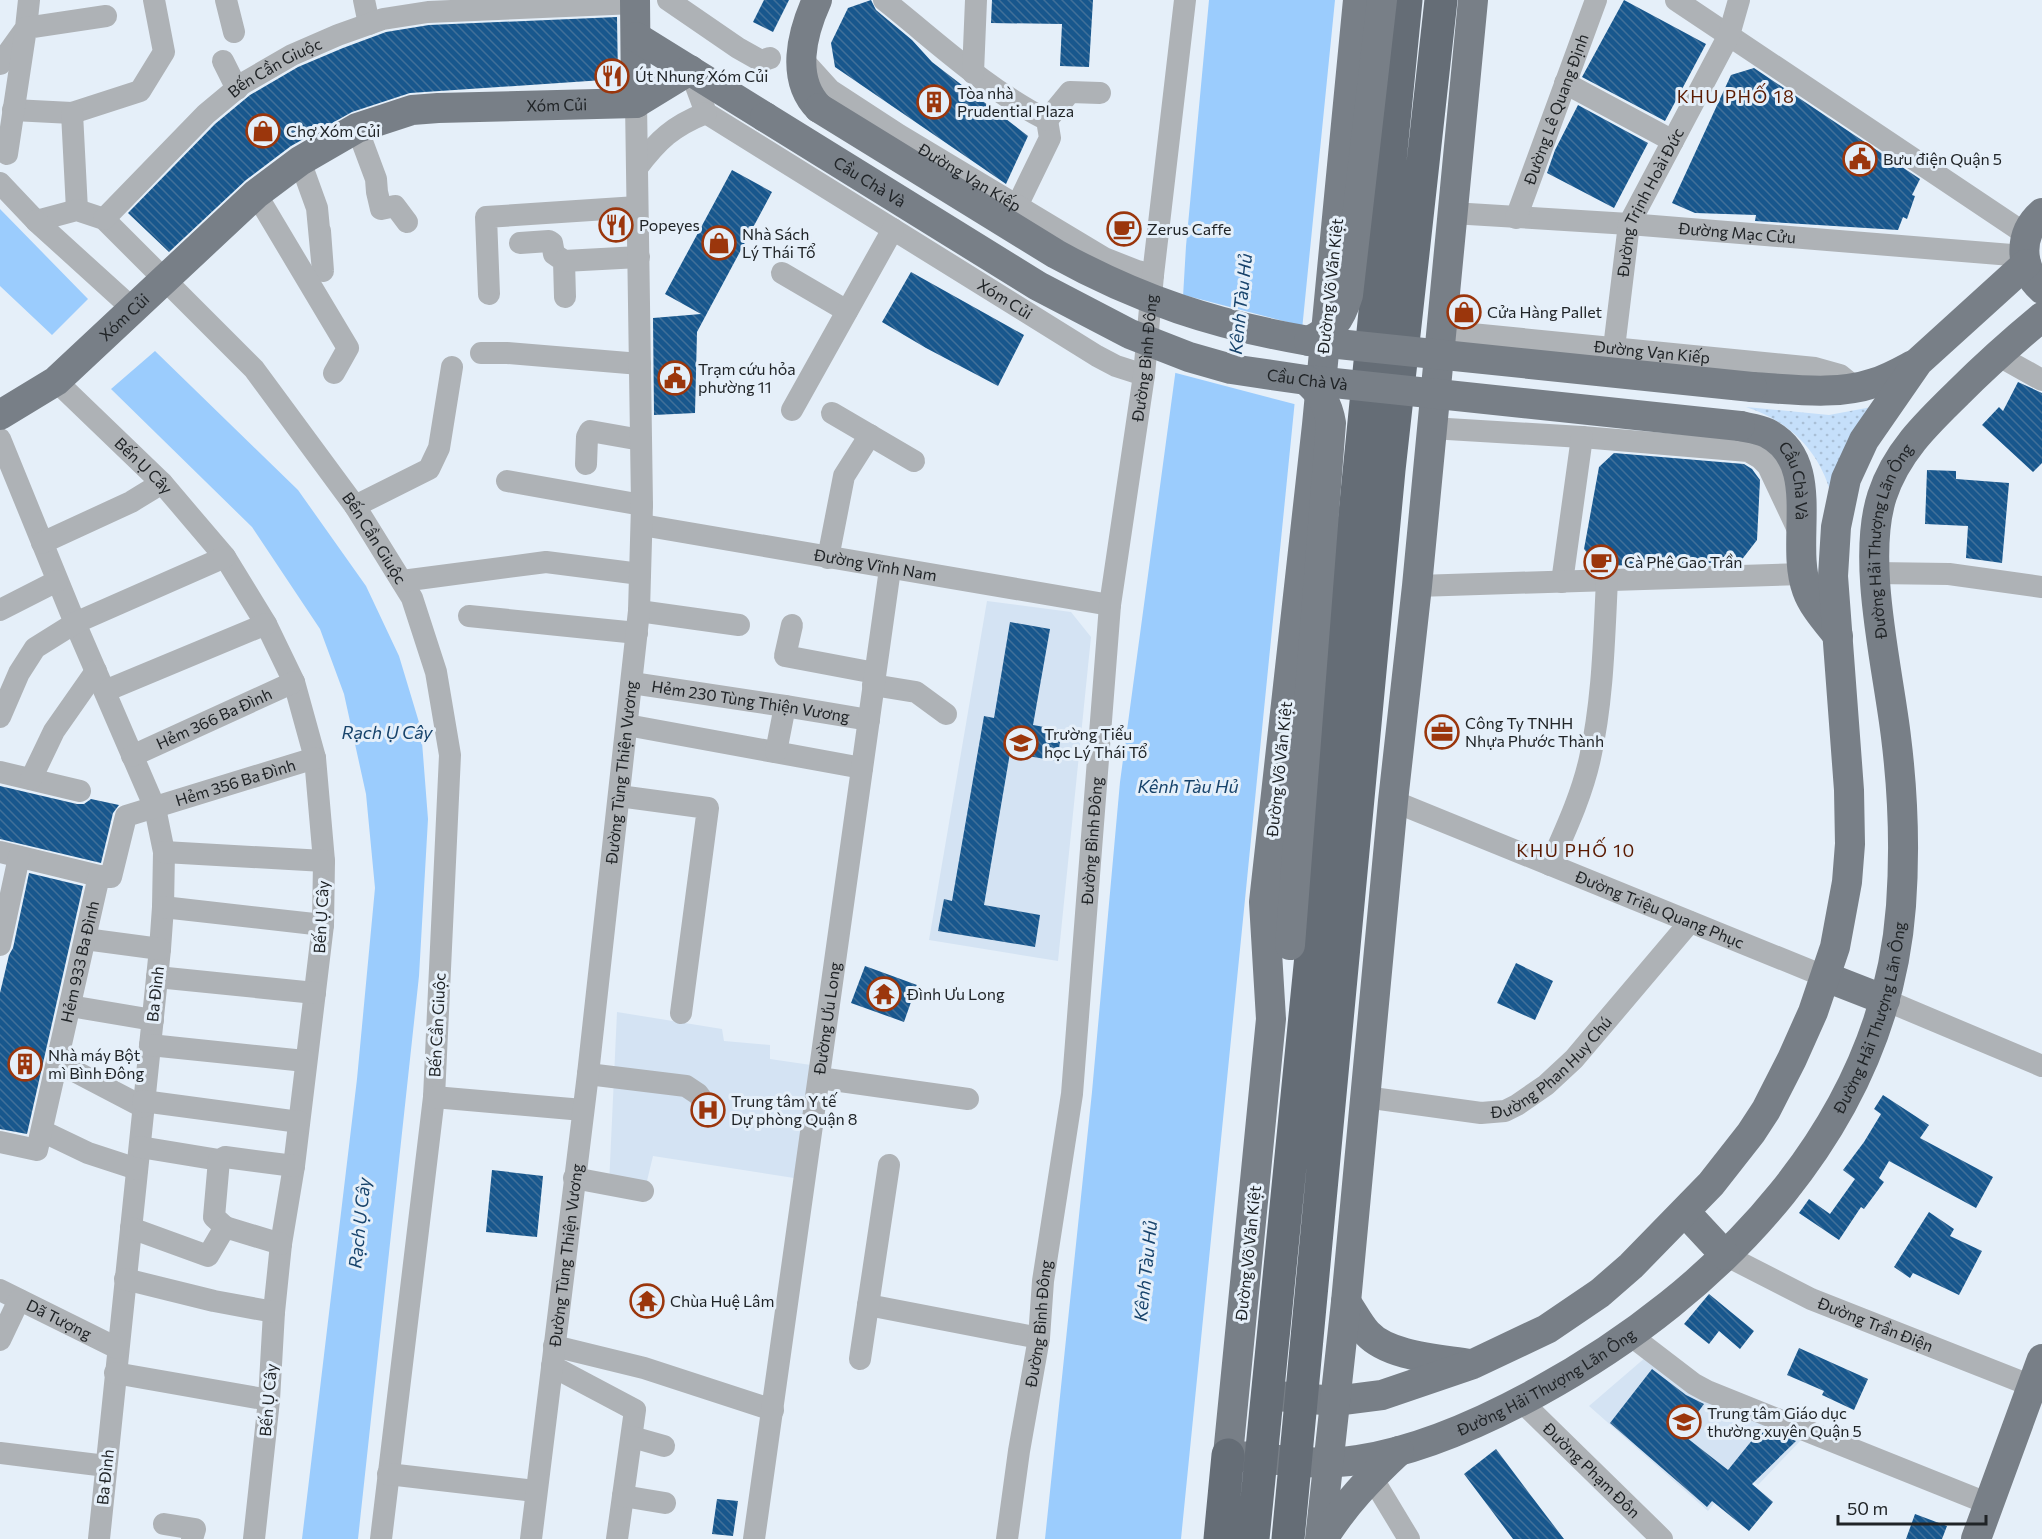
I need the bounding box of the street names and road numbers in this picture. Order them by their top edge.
street label: Đường Lê Quang Định [1519,31,1592,188]
street label: Bến Cần Giuộc [224,33,324,101]
street label: Xóm Củi [526,94,588,115]
street label: Đường Trịnh Hoài Đức [1613,124,1687,279]
street label: Đường Vạn Kiếp [914,138,1025,215]
street label: Cầu Chà Và [830,152,909,211]
street label: Đường Võ Văn Kiệt [1313,217,1346,355]
street label: Đường Mạc Cửu [1677,218,1797,246]
street label: Xóm Củi [974,274,1036,323]
street label: Xóm Củi [95,289,153,345]
street label: Đường Bình Đông [1127,293,1160,424]
street label: Đường Vạn Kiếp [1592,336,1711,367]
street label: Cầu Chà Và [1266,364,1349,393]
street label: Bến Ụ Cây [111,433,177,498]
street label: Cầu Chà Và [1775,437,1812,520]
street label: Đường Hải Thượng Lãn Ông [1864,439,1917,641]
street label: Bến Cần Giuộc [339,488,411,587]
street label: Đường Vĩnh Nam [812,544,939,584]
street label: Hẻm 230 Tùng Thiện Vương [650,676,852,726]
street label: Đường Tùng Thiện Vương [601,679,640,866]
street label: Hẻm 366 Ba Đình [153,683,275,753]
street label: Đường Võ Văn Kiệt [1262,700,1295,838]
street label: Hẻm 356 Ba Đình [173,755,298,809]
street label: Đường Bình Đông [1077,776,1106,906]
street label: Đường Triệu Quang Phục [1572,866,1747,952]
street label: Bến Ụ Cây [309,880,332,954]
street label: Hẻm 933 Ba Đình [56,899,102,1024]
street label: Đường Hải Thượng Lãn Ông [1828,920,1909,1117]
street label: Đường Ưu Long [809,960,844,1076]
street label: Ba Đình [142,965,167,1023]
street label: Bến Cần Giuộc [424,972,449,1078]
street label: Đường Phan Huy Chú [1489,1012,1615,1121]
street label: Đường Tùng Thiện Vương [545,1162,586,1349]
street label: Đường Võ Văn Kiệt [1231,1184,1264,1322]
street label: Đường Bình Đông [1020,1258,1055,1389]
street label: Đường Trần Điện [1814,1292,1936,1355]
street label: Dã Tượng [24,1295,95,1343]
street label: Đường Hải Thượng Lãn Ông [1453,1324,1639,1440]
street label: Bến Ụ Cây [255,1363,280,1437]
street label: Đường Phạm Đôn [1539,1418,1645,1521]
street label: Ba Đình [92,1448,117,1506]

